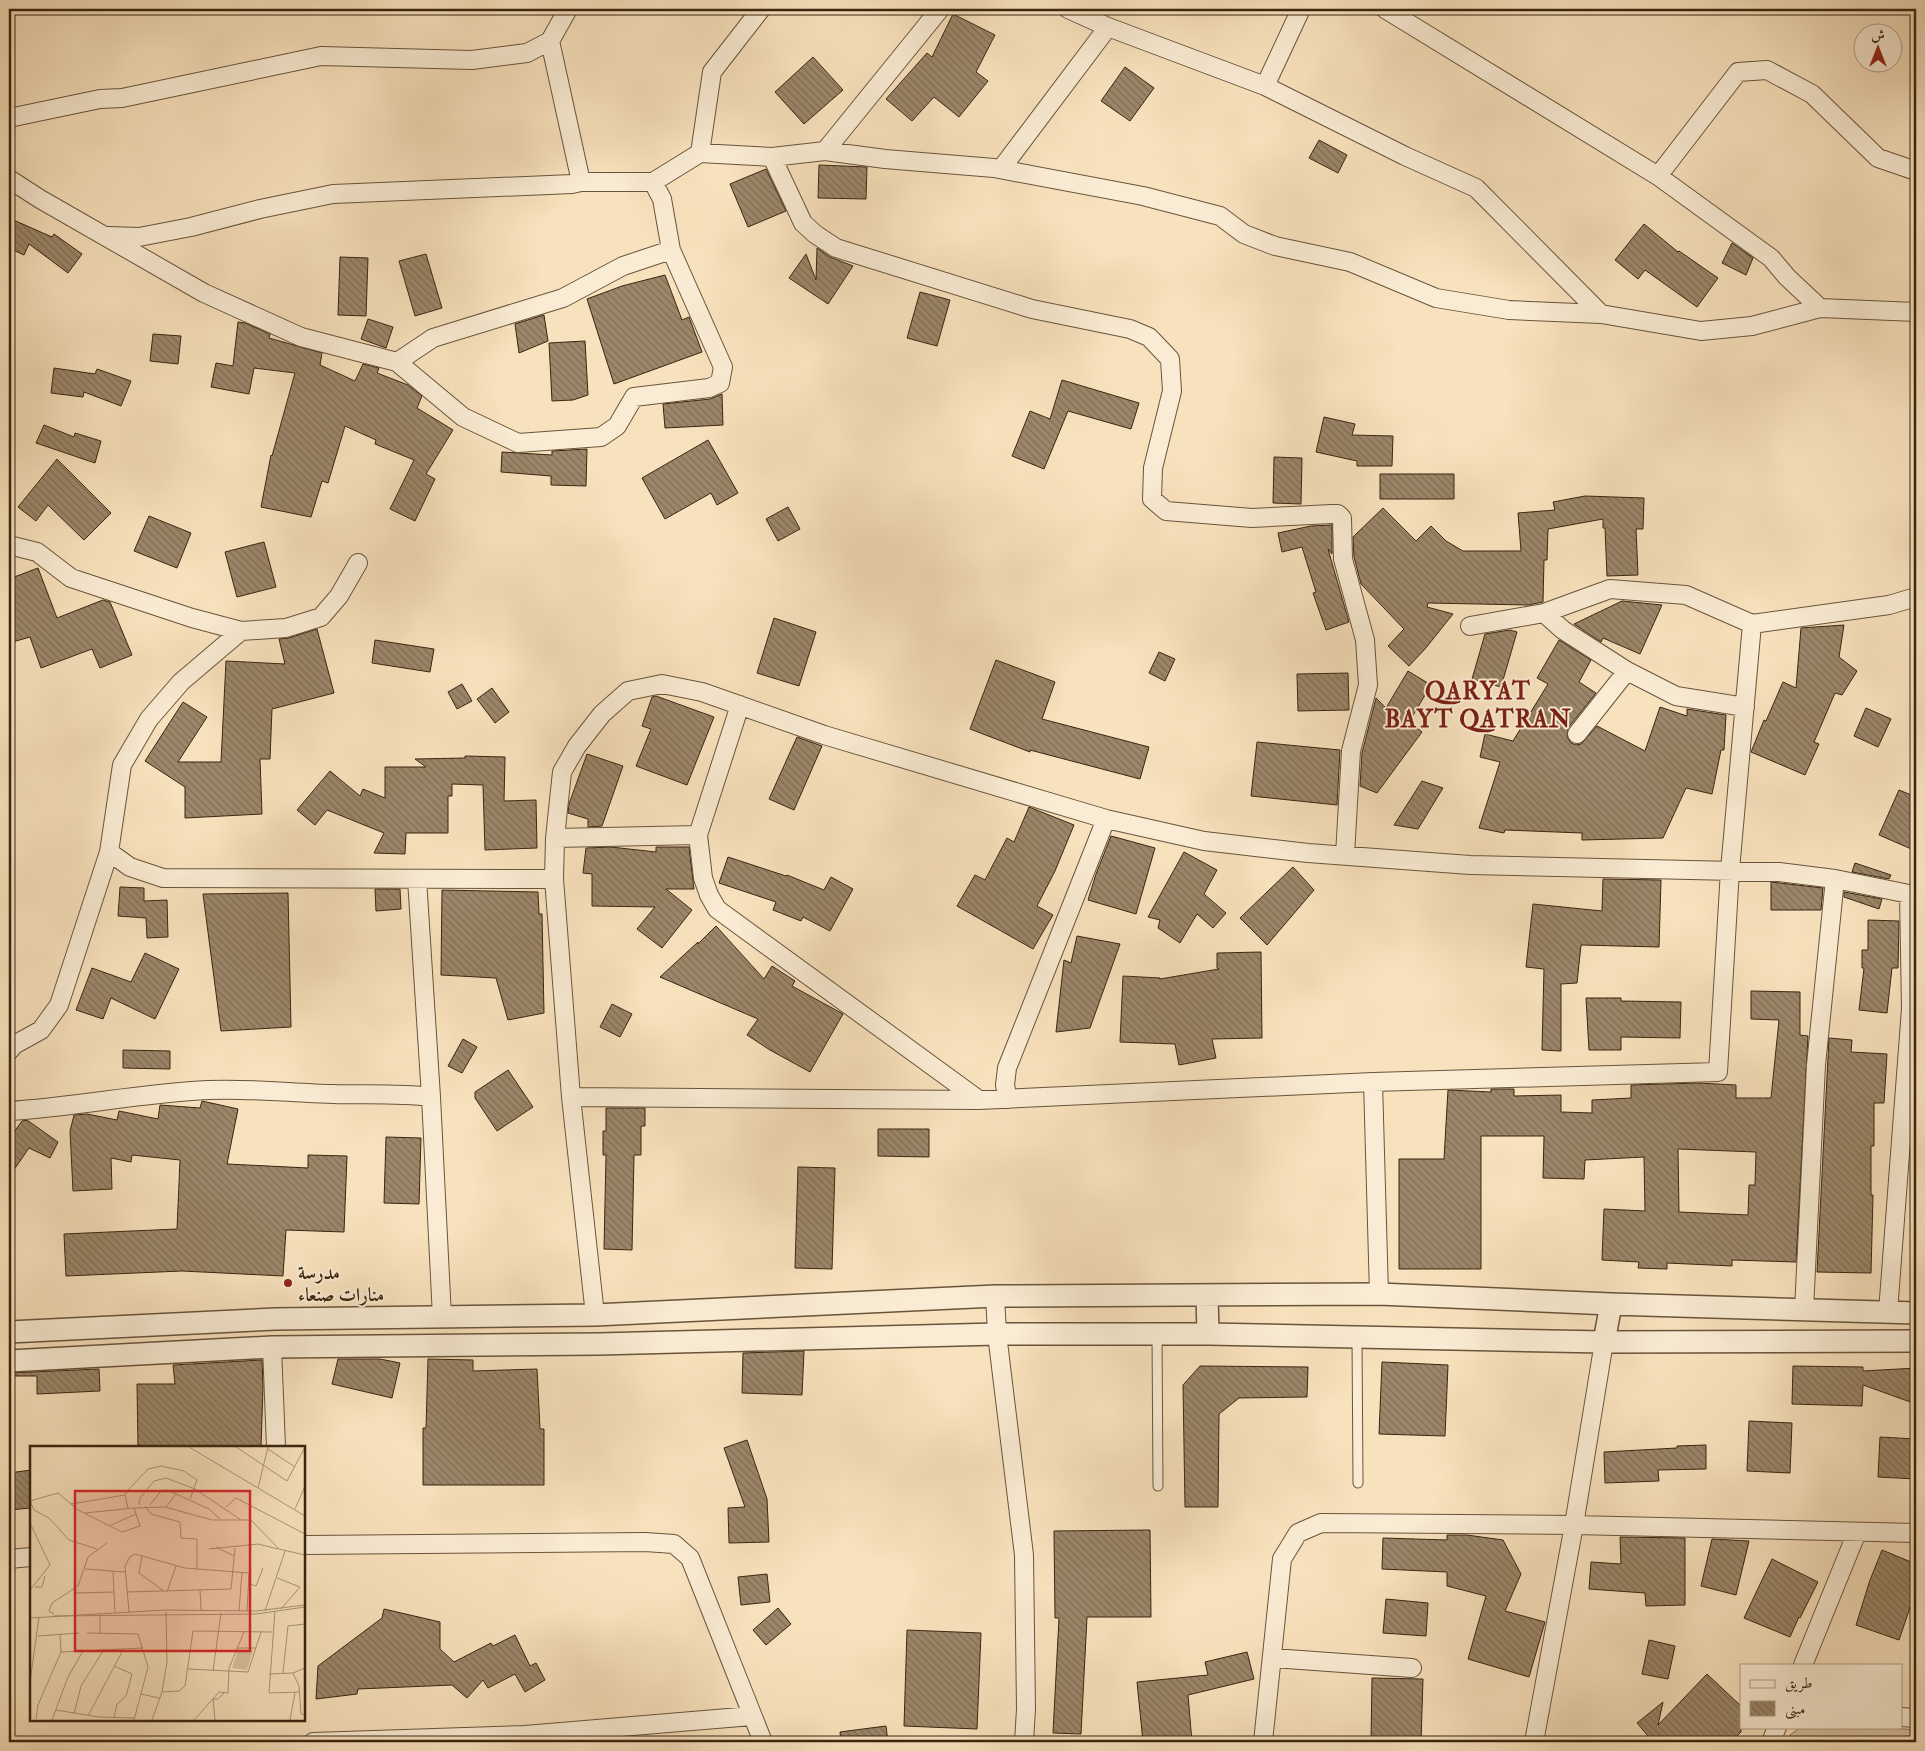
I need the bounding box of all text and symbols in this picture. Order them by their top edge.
north arrow [1852,22,1902,72]
text: ش [1871,27,1885,44]
district label: QARYAT BAYT QATRAN [1384,676,1572,735]
place label: مدرسة منارات صنعاء [298,1261,384,1307]
marker: مدرسة منارات صنعاء [282,1277,294,1289]
inset map [30,1446,305,1721]
legend [1740,1664,1902,1728]
text: طريق [1785,1674,1812,1693]
text: مبنى [1785,1700,1805,1720]

